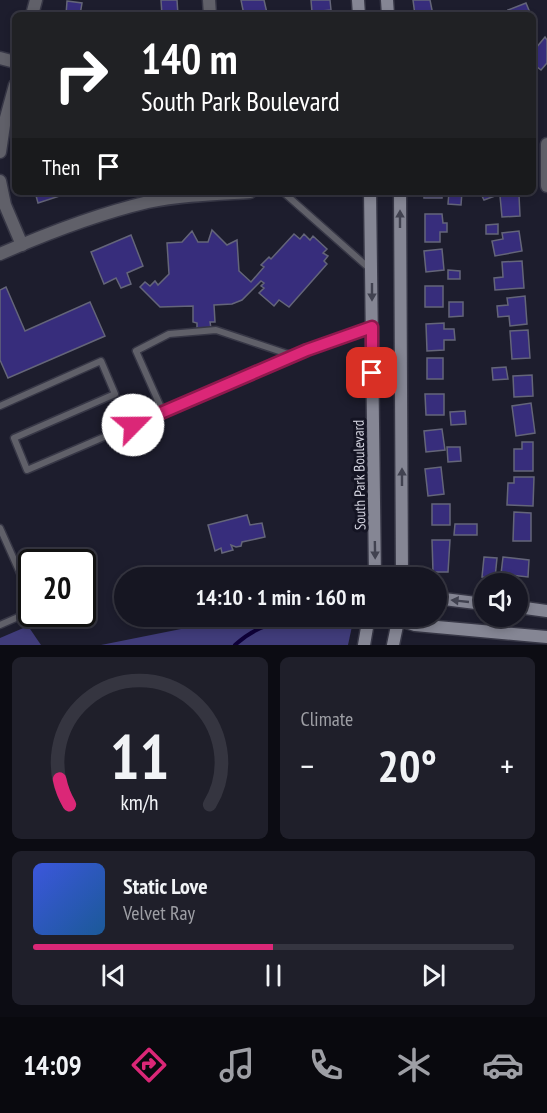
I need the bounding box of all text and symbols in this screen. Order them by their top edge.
text: 140 m [141,31,238,86]
icon: right [42,36,120,114]
text: South Park Boulevard [141,84,340,118]
icon: arrive [92,150,125,183]
text: Then [42,153,80,181]
one-way arrow [395,210,405,229]
one-way arrow [367,283,377,302]
pin [346,347,397,398]
icon: arrive [355,356,388,389]
position arrow [101,393,165,457]
street label: South Park Boulevard [349,420,369,530]
one-way arrow [397,468,407,487]
one-way arrow [370,541,380,560]
speed limit sign: 20 [18,549,96,627]
map controls [474,573,528,627]
button: sound [474,573,528,627]
text: 14:10 · 1 min · 160 m [195,583,366,611]
one-way arrow [451,596,470,606]
text: Climate [301,706,353,732]
text: 11 [110,715,170,796]
text: 20° [378,736,437,794]
text: − [301,744,314,787]
text: + [500,744,514,787]
text: km/h [121,788,159,816]
text: Static Love [123,872,208,900]
text: Velvet Ray [123,900,195,926]
icon: previous [97,959,130,992]
icon: pause [257,959,290,992]
icon: next [417,959,450,992]
icon: directions [128,1044,170,1086]
icon: music [216,1044,258,1086]
icon: phone [305,1044,347,1086]
icon: climate [393,1044,435,1086]
icon: car [482,1044,524,1086]
text: 14:09 [23,1048,82,1082]

